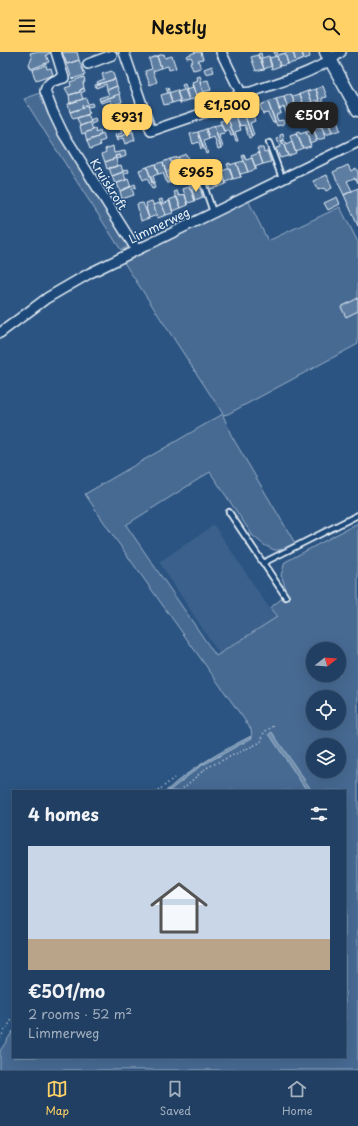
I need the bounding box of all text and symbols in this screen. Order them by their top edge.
text: Nestly [151,13,207,40]
icon: menu [16,15,38,37]
icon: search [320,15,342,37]
pin: €1,500 [194,92,260,126]
text: €1,500 [204,95,250,114]
pin: €501 [288,102,336,136]
pin: €931 [103,104,151,138]
text: €501 [295,105,329,124]
text: €931 [111,107,143,126]
street label: Kruiskroft [86,155,132,213]
pin: €965 [172,159,220,193]
text: €965 [178,162,214,181]
street label: Limmerweg [125,202,193,248]
north arrow [306,642,346,682]
map controls [306,642,346,778]
button: locate [306,690,346,730]
button: layers [306,738,346,778]
text: 4 homes [28,801,99,827]
icon: filters [308,803,330,825]
icon: home [143,872,215,944]
text: €501/mo [28,978,105,1004]
text: 2 rooms · 52 m² [28,1004,132,1023]
text: Limmerweg [28,1023,100,1042]
tab: Map [45,1078,69,1119]
tab: Saved [160,1078,191,1119]
tab: Home [282,1078,313,1119]

